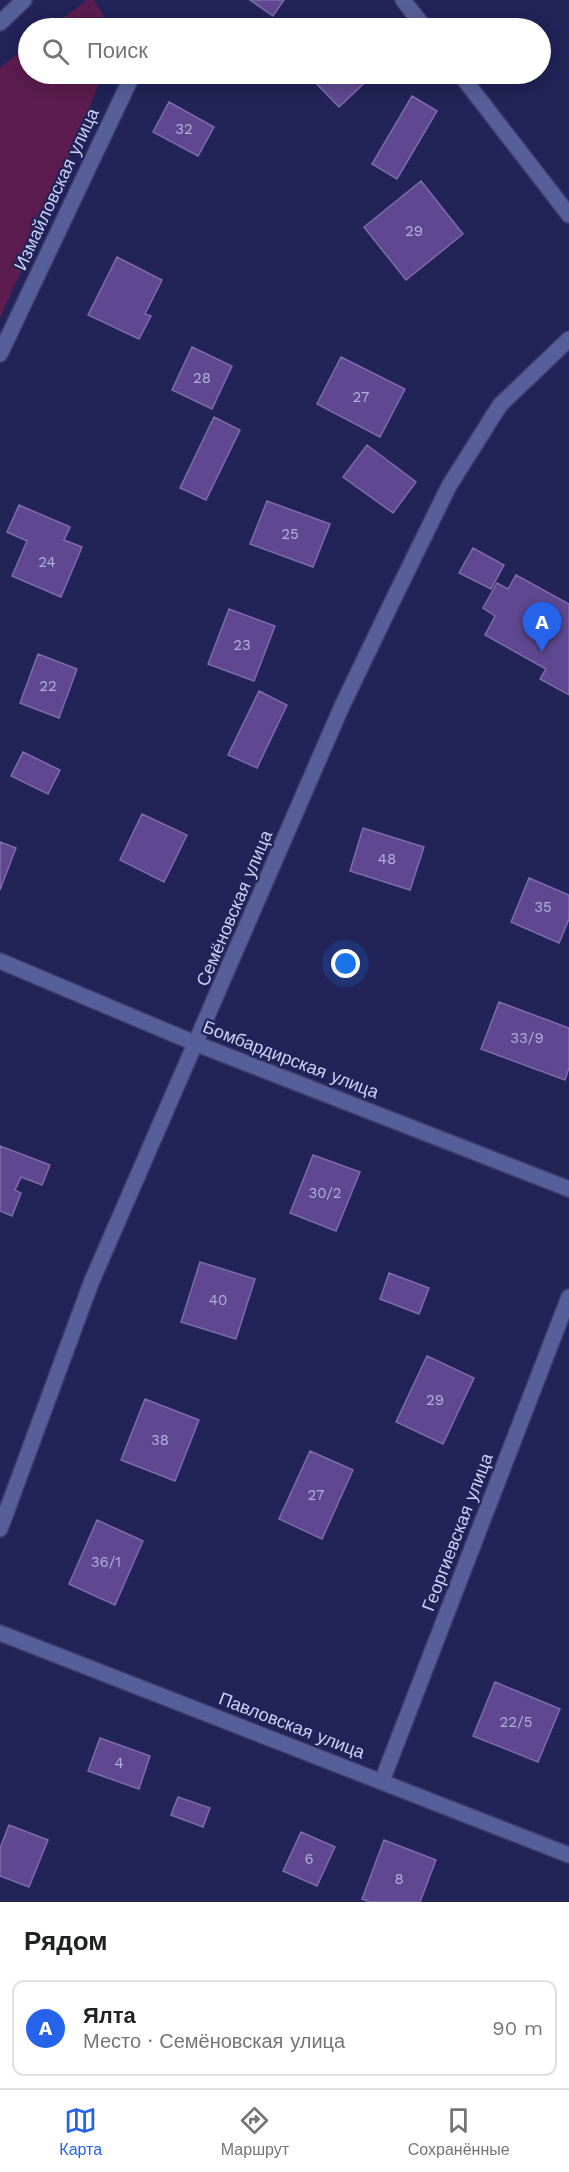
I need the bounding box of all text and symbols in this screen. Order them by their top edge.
search box [18,18,551,84]
icon: search [39,35,72,68]
text: Поиск [87,38,148,63]
street label: Измайловская улица [9,104,103,273]
house number: 32 [175,120,193,138]
house number: 29 [405,222,423,240]
house number: 28 [193,369,211,387]
house number: 27 [353,388,369,406]
house number: 25 [281,525,299,543]
house number: 24 [38,553,56,571]
pin: A [522,602,562,652]
house number: 23 [233,636,251,654]
house number: 22 [39,677,57,695]
street label: Семёновская улица [192,826,277,989]
house number: 48 [378,850,396,868]
house number: 35 [534,898,552,916]
your location [331,949,360,978]
street label: Бомбардирская улица [200,1016,383,1103]
house number: 33/9 [510,1029,544,1047]
house number: 30/2 [308,1184,342,1202]
house number: 40 [209,1291,227,1309]
house number: 29 [426,1391,444,1409]
house number: 38 [151,1431,169,1449]
street label: Георгиевская улица [417,1449,497,1614]
house number: 27 [308,1486,324,1504]
house number: 36/1 [91,1553,121,1571]
street label: Павловская улица [216,1687,369,1763]
house number: 22/5 [500,1713,532,1731]
house number: 4 [114,1754,124,1772]
house number: 6 [304,1850,314,1868]
house number: 8 [394,1870,404,1888]
text: Рядом [24,1926,107,1956]
text: Ялта [83,2003,136,2028]
text: A [39,2016,52,2040]
text: 90 m [492,2016,543,2040]
text: Место · Семёновская улица [83,2029,345,2053]
tab: Карта [59,2104,102,2159]
tab: Маршрут [221,2104,289,2159]
tab: Сохранённые [408,2104,510,2159]

